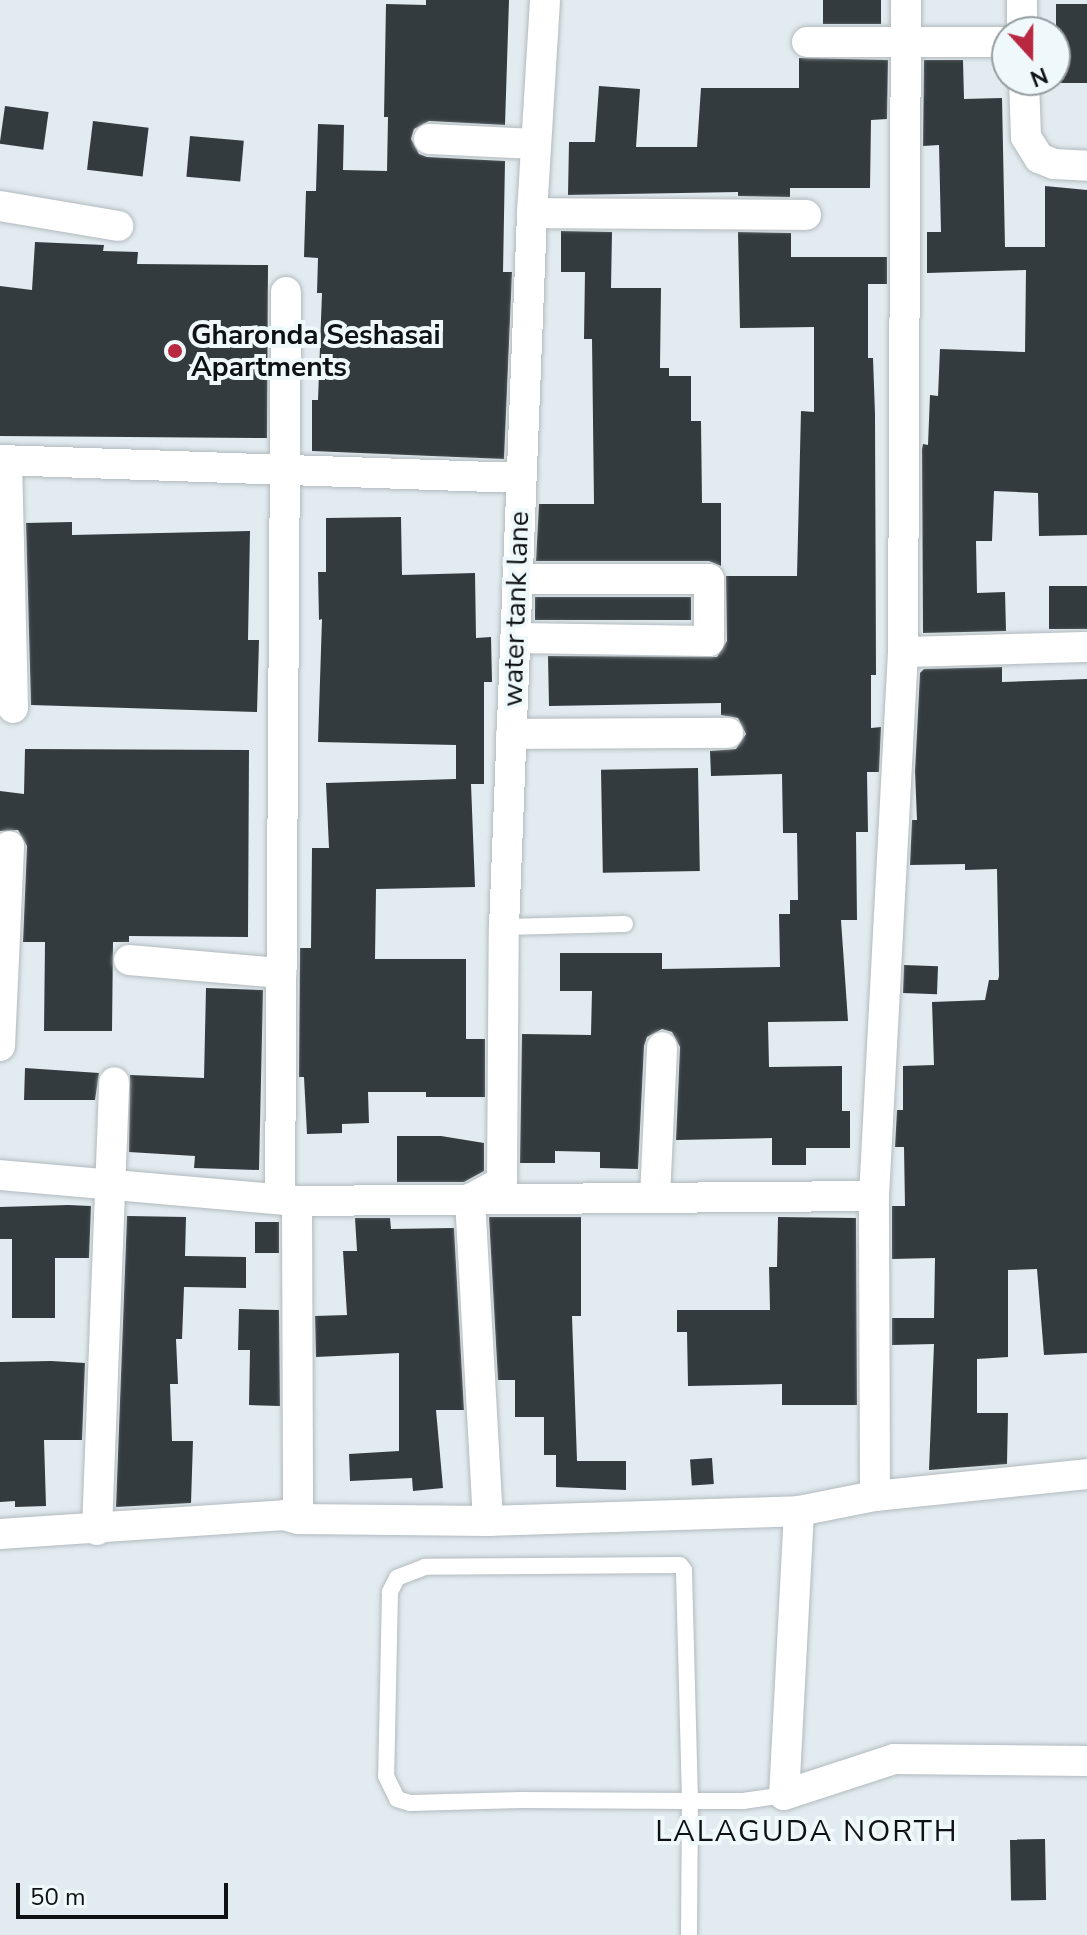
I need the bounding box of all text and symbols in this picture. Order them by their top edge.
north arrow [991,16,1071,96]
text: N [1026,60,1052,93]
place label: Gharonda Seshasai Apartments [191,318,441,384]
marker: Gharonda Seshasai Apartments [166,342,184,360]
street label: water tank lane [496,511,536,707]
district label: LALAGUDA NORTH [655,1814,959,1850]
scale bar [20,1867,232,1917]
text: 50 m [30,1881,86,1913]

